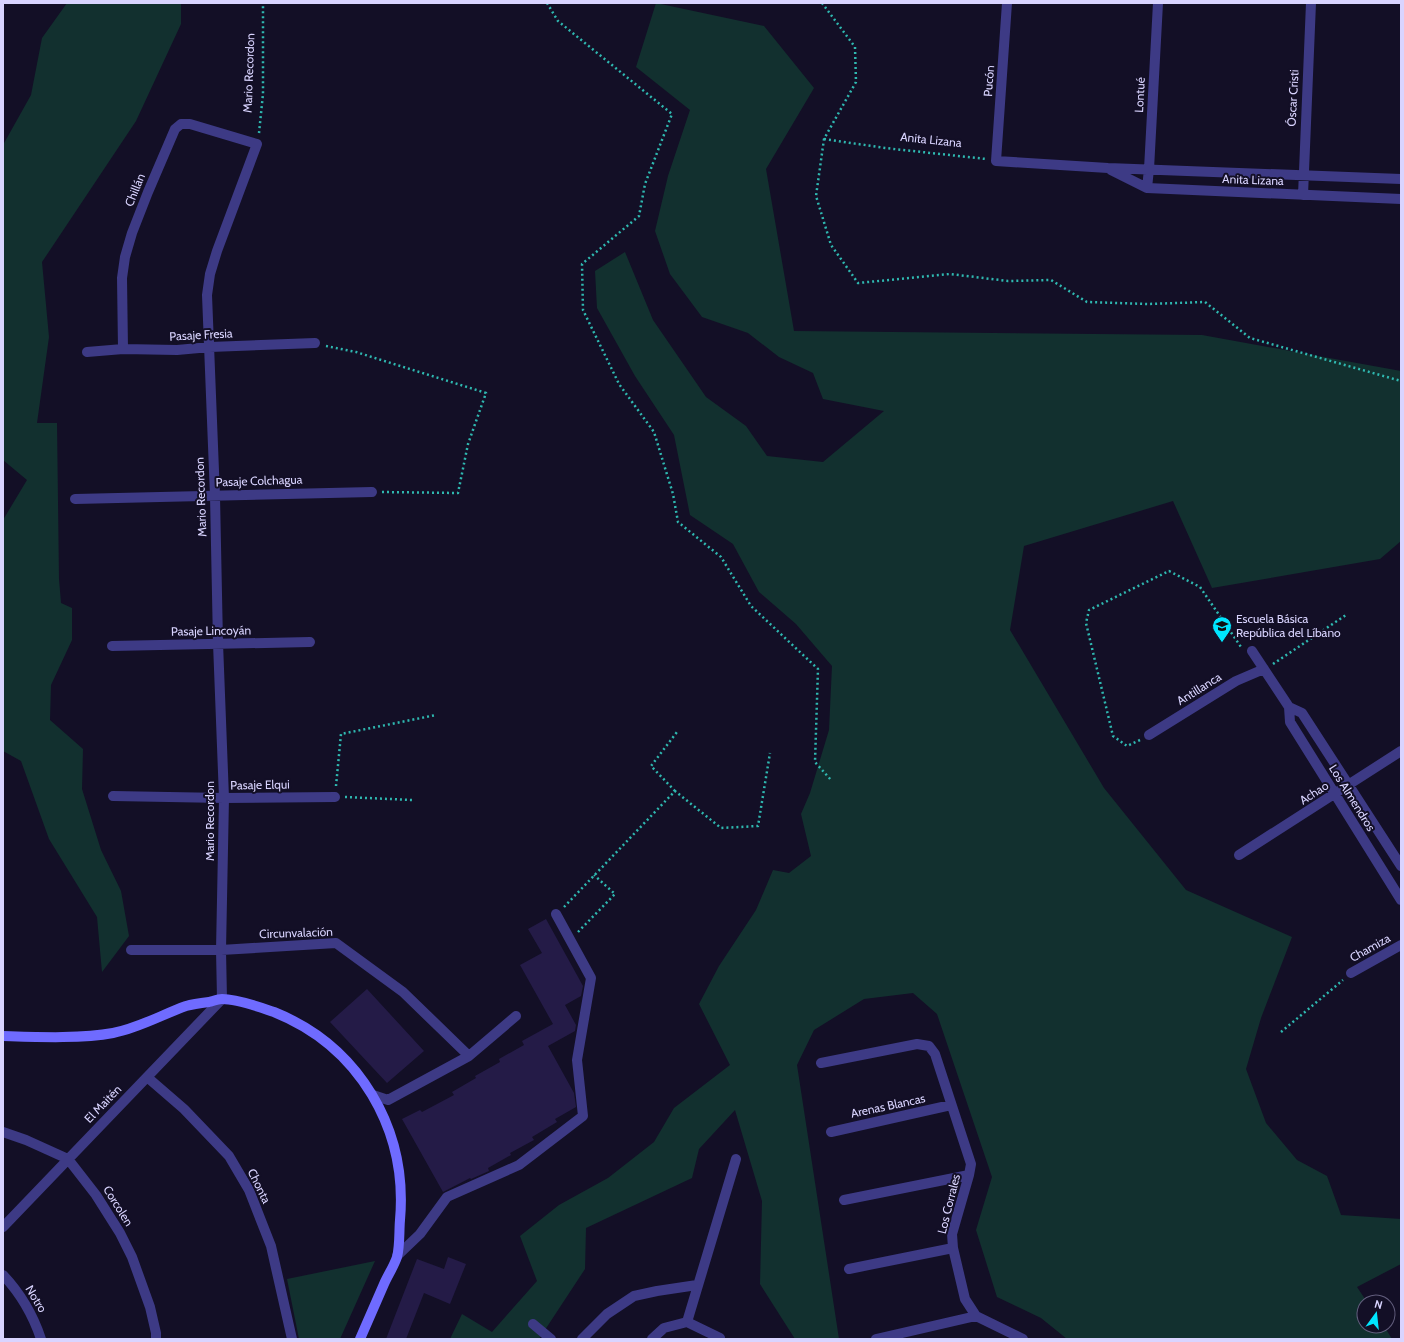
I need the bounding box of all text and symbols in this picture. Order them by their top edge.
street label: Mario Recordon [240,33,257,113]
street label: Pucón [980,64,997,97]
street label: Óscar Cristi [1284,69,1301,127]
street label: Lontué [1131,77,1148,113]
street label: Anita Lizana [900,129,963,150]
street label: Chillán [121,171,148,209]
street label: Anita Lizana [1222,171,1284,188]
street label: Pasaje Fresia [169,325,233,344]
street label: Mario Recordon [192,457,209,537]
street label: Pasaje Colchagua [215,471,303,490]
place label: Escuela Básica República del Líbano [1236,611,1341,640]
school or university icon: Escuela Básica República del Líbano [1211,615,1233,643]
street label: Pasaje Lincoyán [171,622,251,639]
street label: Antillanca [1174,669,1224,708]
street label: Los Almendros [1326,762,1379,834]
street label: Pasaje Elqui [230,776,290,793]
street label: Achao [1296,777,1331,807]
street label: Mario Recordon [202,781,217,861]
street label: Circunvalación [259,924,333,941]
street label: Chamiza [1347,930,1393,965]
street label: El Maitén [81,1081,125,1126]
street label: Arenas Blancas [849,1090,927,1121]
street label: Chonta [245,1166,274,1206]
street label: Los Corrales [934,1172,963,1235]
street label: Corcolen [100,1183,137,1229]
street label: Notro [23,1282,51,1315]
north arrow [1356,1294,1396,1334]
text: N [1373,1297,1384,1312]

